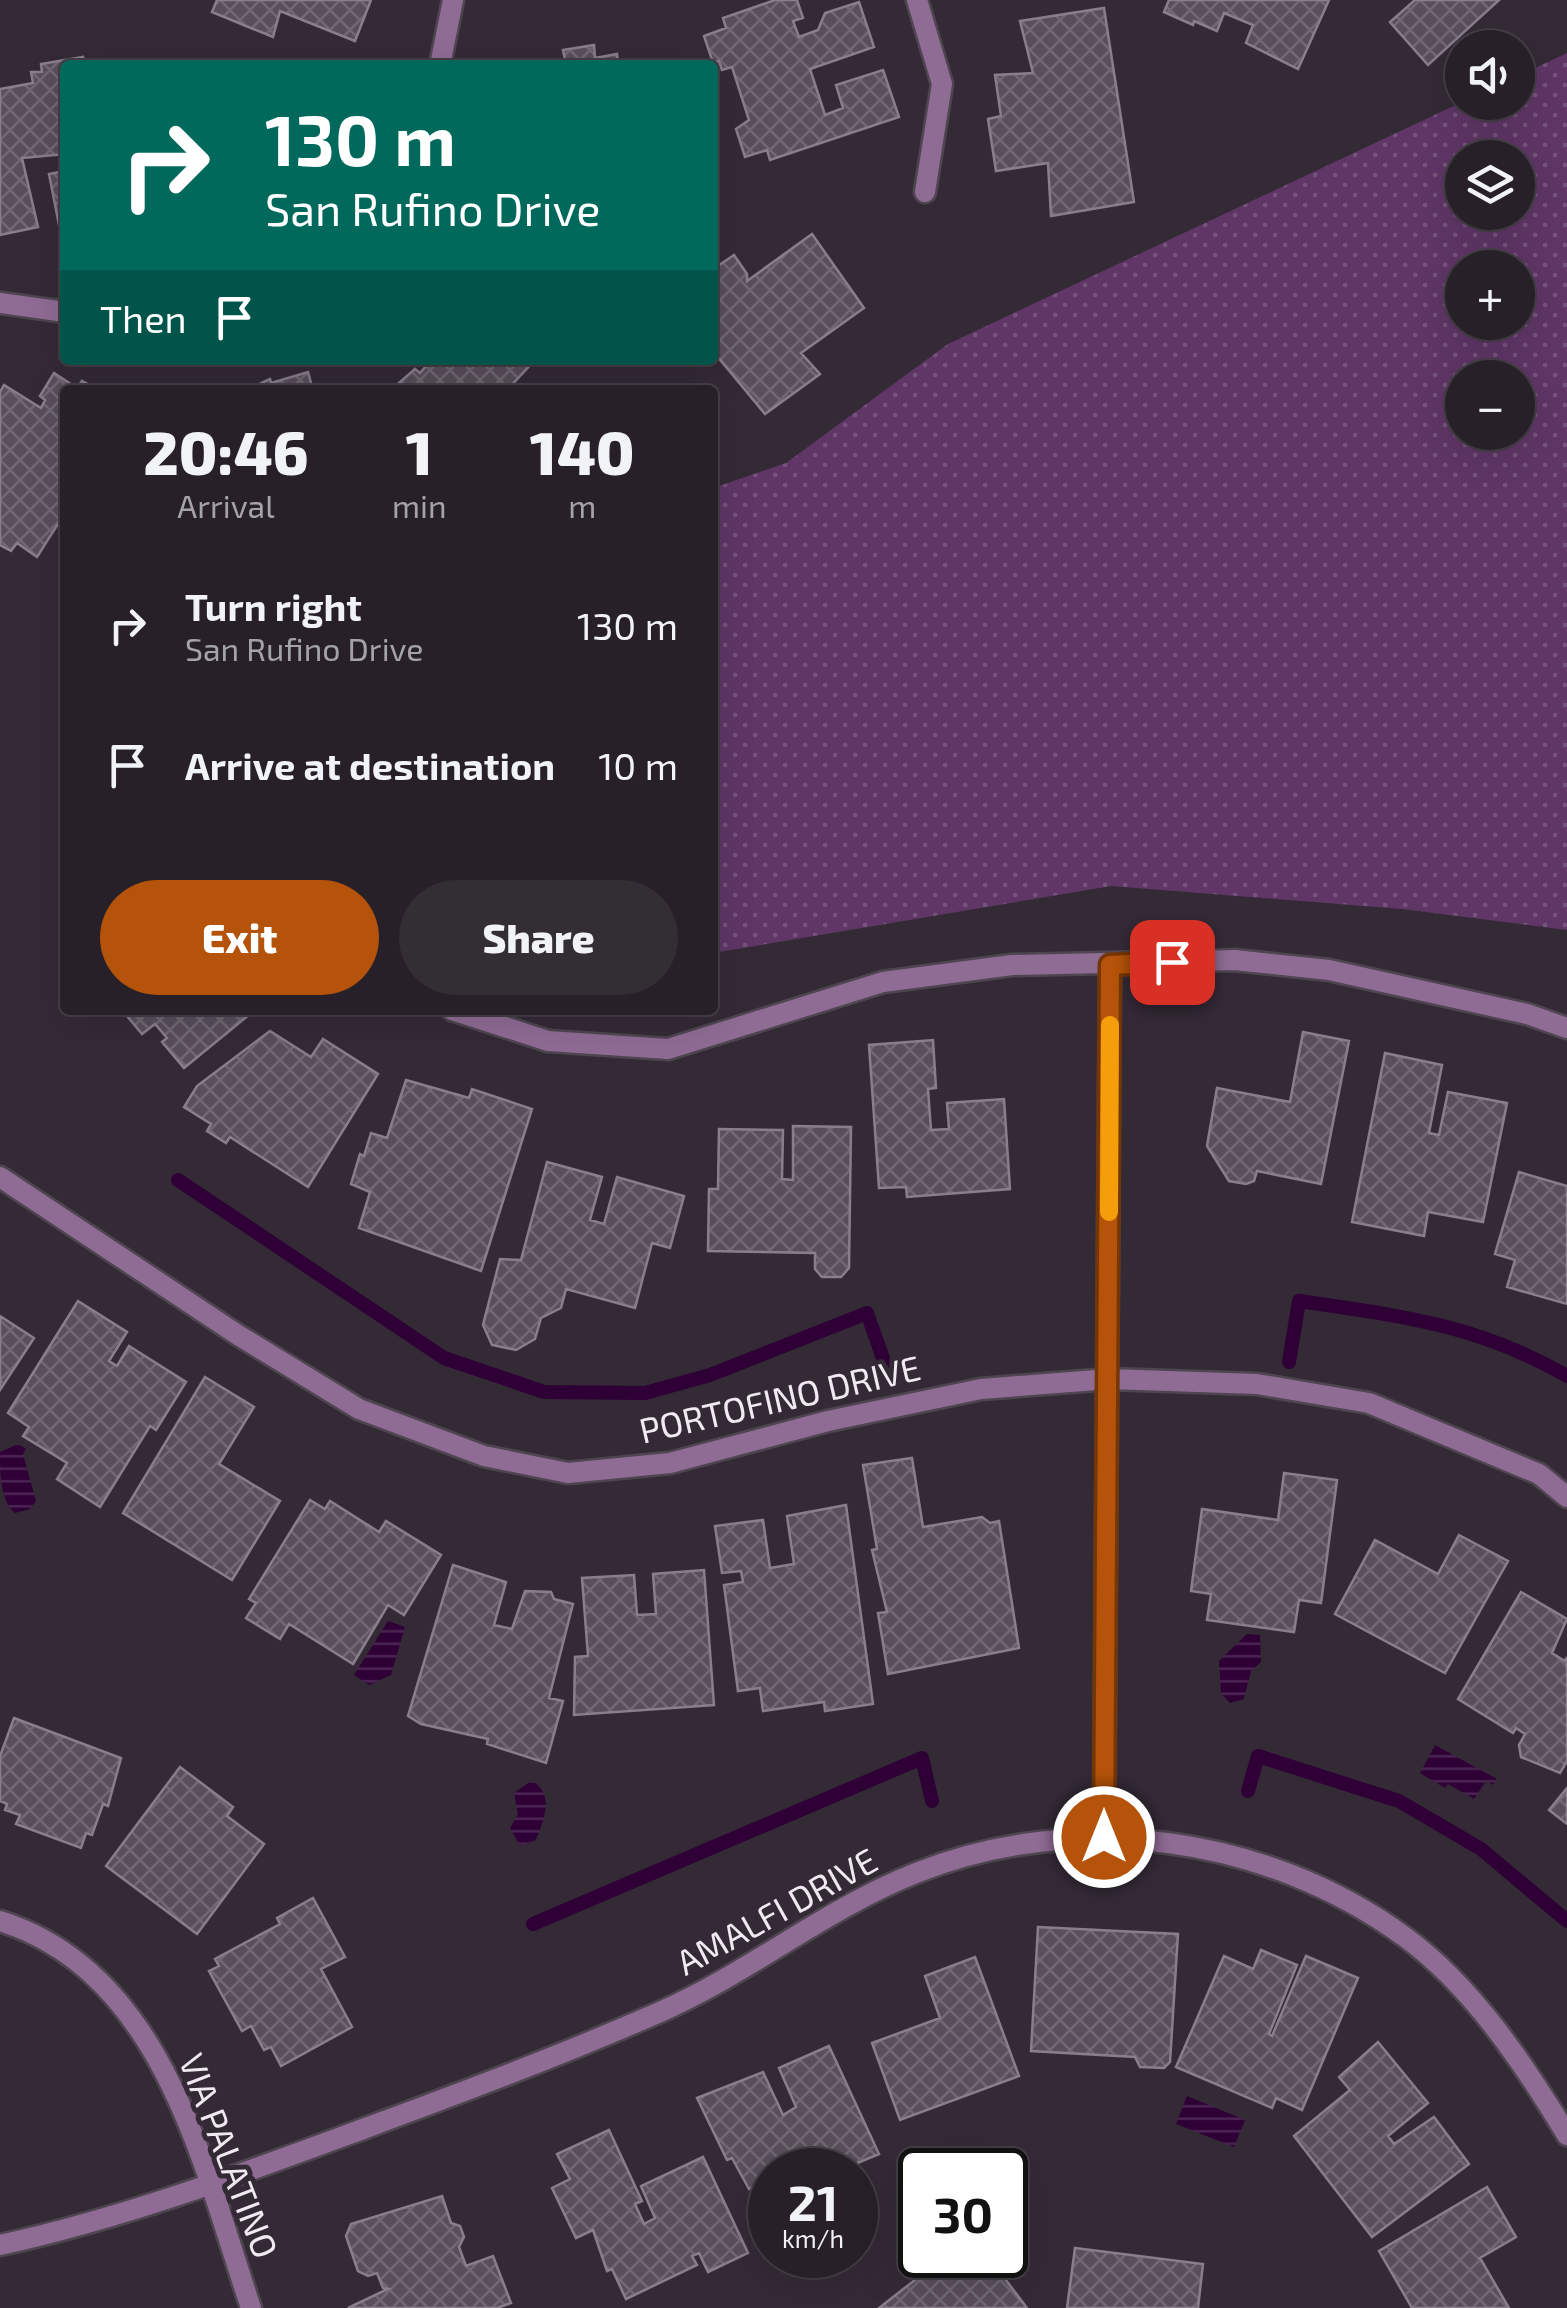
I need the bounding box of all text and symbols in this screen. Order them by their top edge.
map controls [1445,30,1535,450]
button: sound [1445,30,1535,120]
text: 130 m [265,96,456,180]
icon: right [100,100,230,230]
button: layers [1445,140,1535,230]
text: San Rufino Drive [265,181,600,235]
button: + [1445,250,1535,340]
icon: arrive [207,290,262,345]
text: Then [100,295,187,341]
button: − [1445,360,1535,450]
text: 20:46 [143,415,309,487]
text: 1 [406,415,433,487]
text: 140 [530,415,635,487]
text: Arrival [177,486,275,524]
text: min [392,486,447,524]
text: m [568,486,596,524]
text: Turn right [185,583,362,629]
icon: right [100,598,155,653]
text: 130 m [577,602,678,648]
text: San Rufino Drive [185,629,424,667]
icon: arrive [100,738,155,793]
text: Arrive at destination [185,742,555,788]
text: 10 m [598,742,678,788]
button: Exit [100,880,379,995]
button: Share [399,880,678,995]
pin [1130,920,1215,1005]
icon: arrive [1145,935,1200,990]
street label: PORTOFINO DRIVE [635,1345,924,1451]
position arrow [1052,1785,1156,1889]
street label: AMALFI DRIVE [668,1838,884,1983]
street label: VIA PALATINO [172,2047,288,2263]
speed limit sign: 30 [898,2148,1028,2278]
text: 21 [788,2171,838,2231]
text: km/h [782,2223,844,2253]

